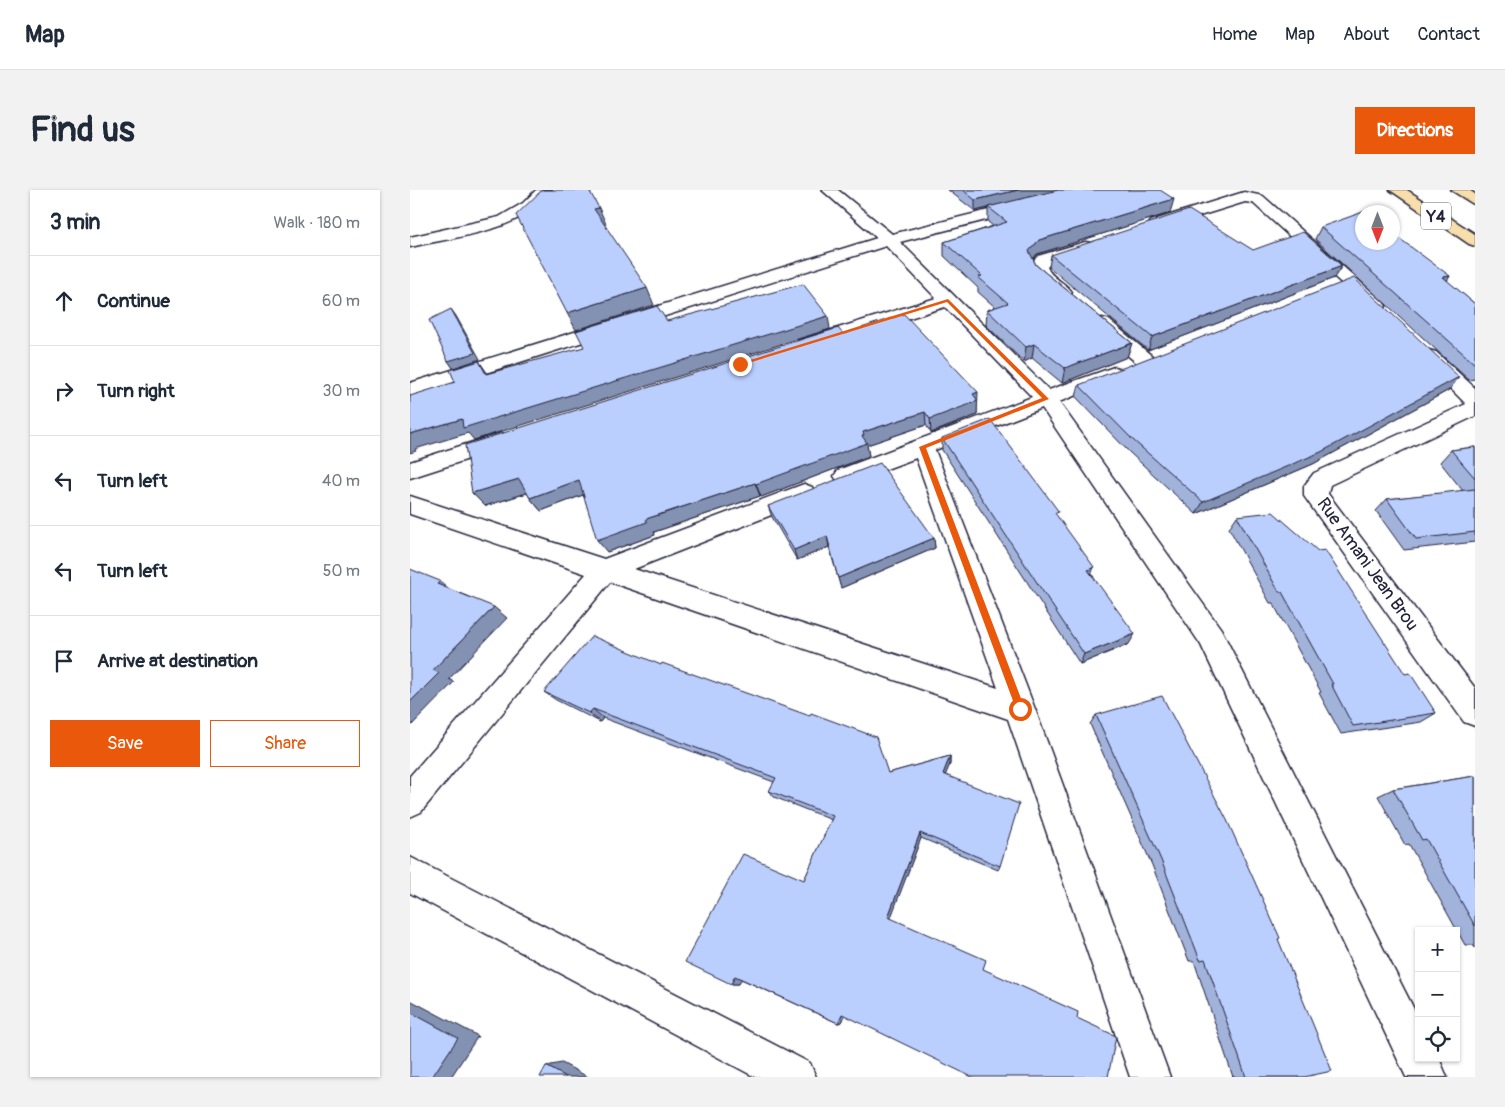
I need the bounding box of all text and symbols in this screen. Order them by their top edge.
text: Map [25,20,65,49]
text: Home [1212,23,1257,46]
text: Map [1285,23,1315,46]
text: About [1343,23,1389,46]
text: Contact [1417,23,1480,46]
button: Directions [1355,107,1475,154]
text: Find us [30,108,135,152]
road number: Y4 [1421,202,1451,230]
north arrow [1355,205,1400,250]
text: 3 min [50,209,100,236]
text: Walk · 180 m [273,213,360,233]
icon: ahead [50,287,78,315]
text: Continue [97,289,170,313]
text: 60 m [322,291,360,311]
route end [729,353,752,376]
icon: right [50,377,78,405]
text: Turn right [97,379,175,403]
text: 30 m [322,381,360,401]
icon: left [50,467,78,495]
text: Turn left [97,469,167,493]
text: 40 m [322,471,360,491]
street label: Rue Amani Jean Brou [1312,493,1424,635]
icon: left [50,557,78,585]
text: Turn left [97,559,167,583]
text: 50 m [323,561,360,581]
icon: arrive [50,647,78,675]
text: Arrive at destination [97,649,258,673]
route start [1009,698,1032,721]
button: Save [50,720,200,767]
button: Share [210,720,360,767]
map controls [1415,927,1460,1062]
button: + [1415,927,1460,972]
button: − [1415,972,1460,1017]
button: locate [1415,1017,1460,1062]

